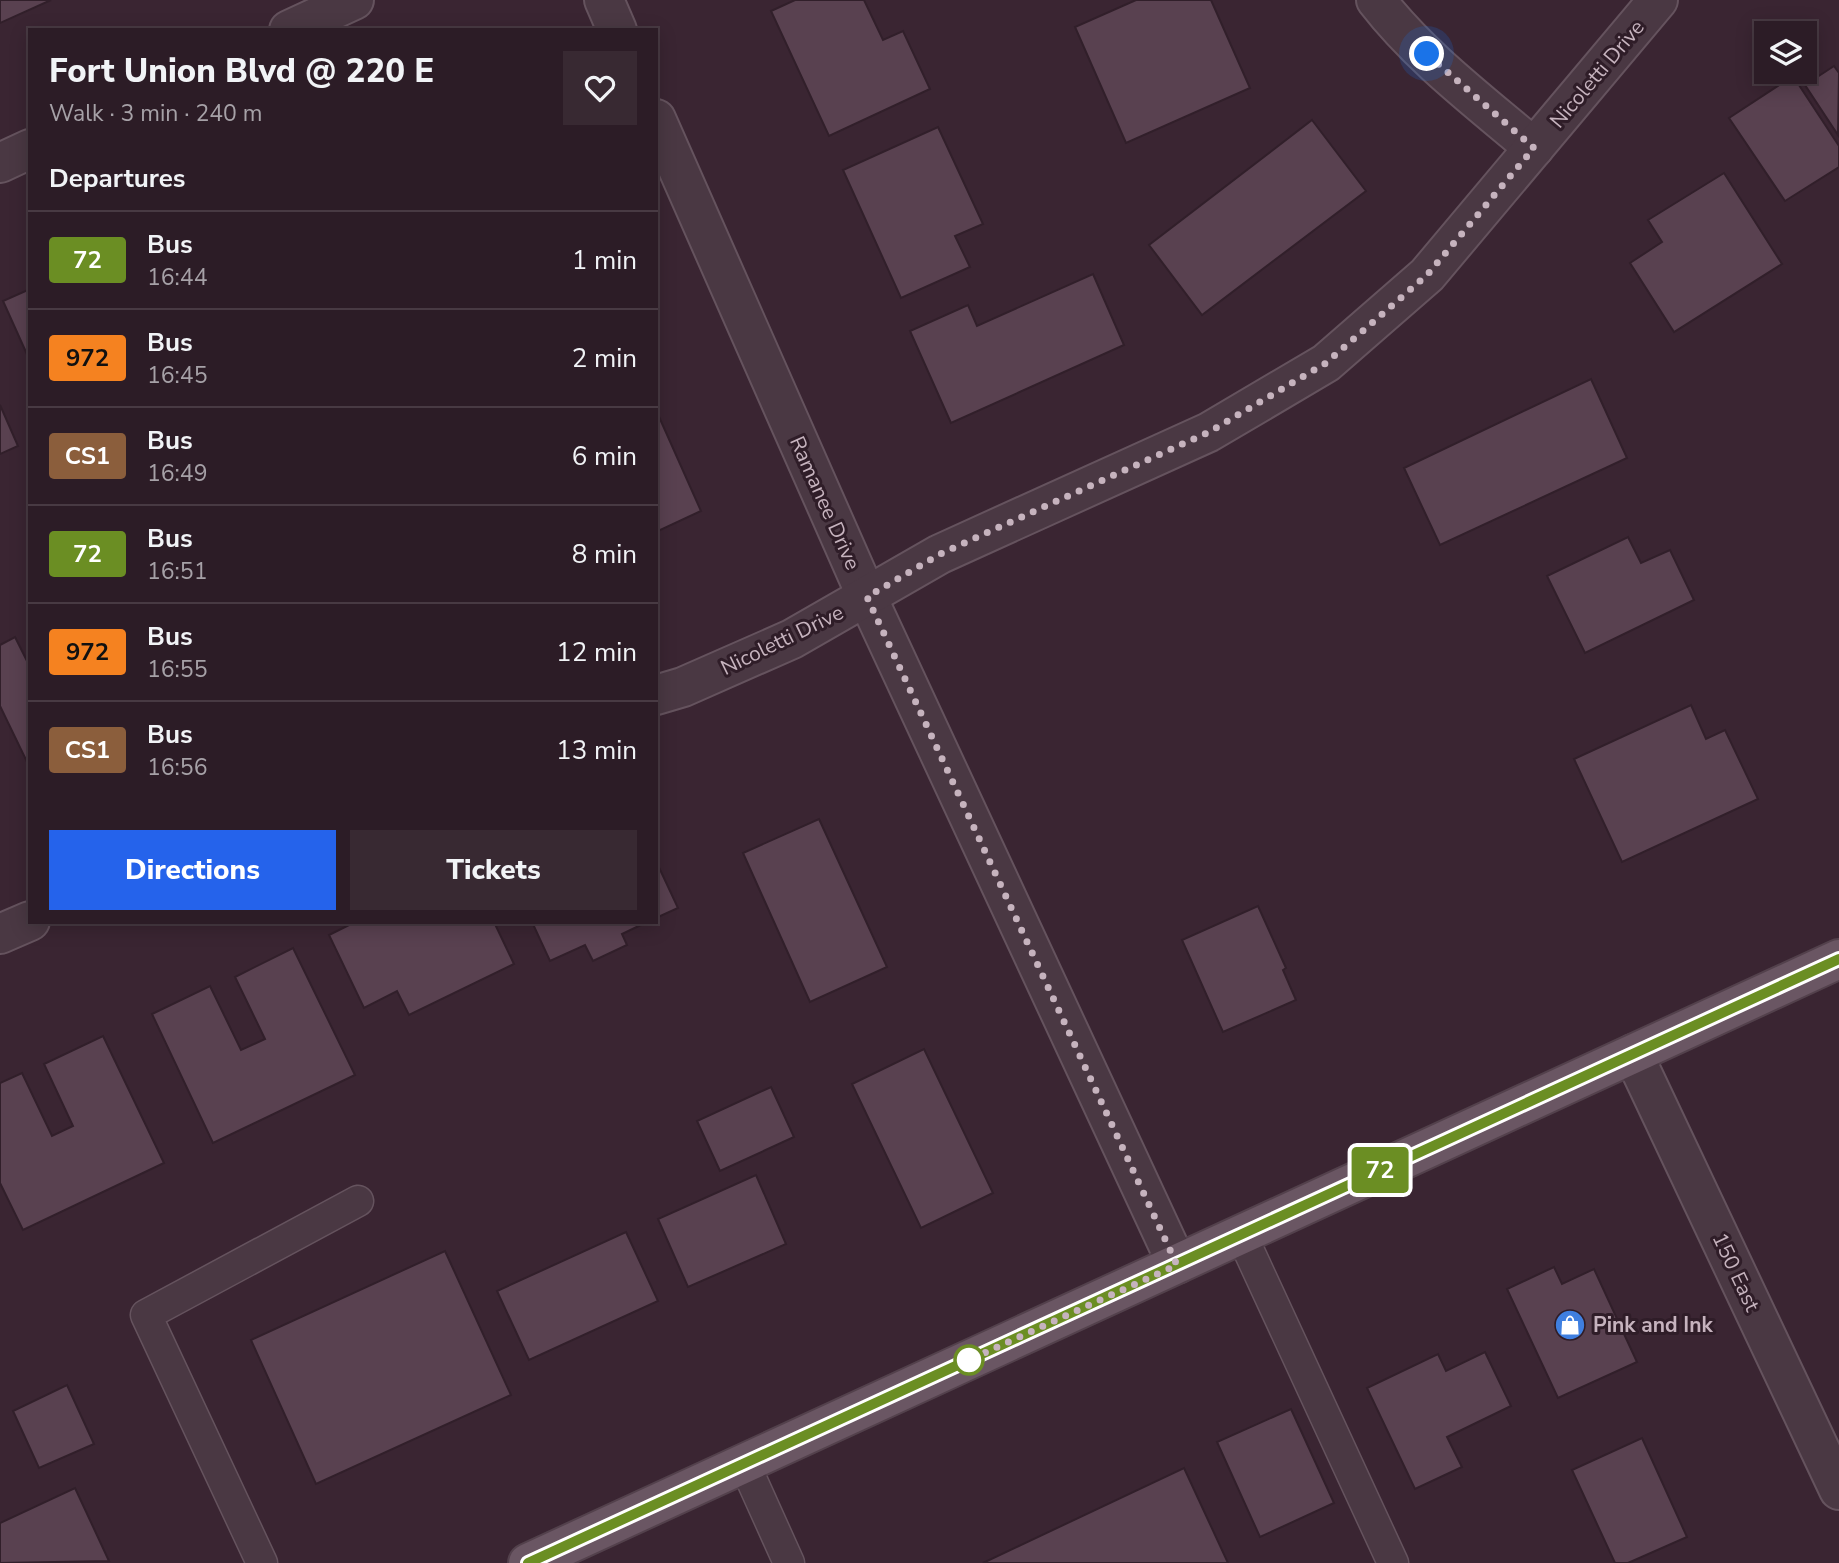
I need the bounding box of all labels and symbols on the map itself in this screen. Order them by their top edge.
street label: Nicoletti Drive [1543,14,1651,134]
your location [1409,36,1444,71]
street label: Ramanee Drive [783,432,867,574]
street label: Nicoletti Drive [716,598,848,682]
line badge: 72 [1348,1147,1412,1193]
street label: 150 East [1706,1228,1767,1316]
shop icon: Pink and Ink [1553,1308,1587,1342]
place label: Pink and Ink [1593,1311,1713,1339]
unlabelled marker [954,1345,984,1375]

